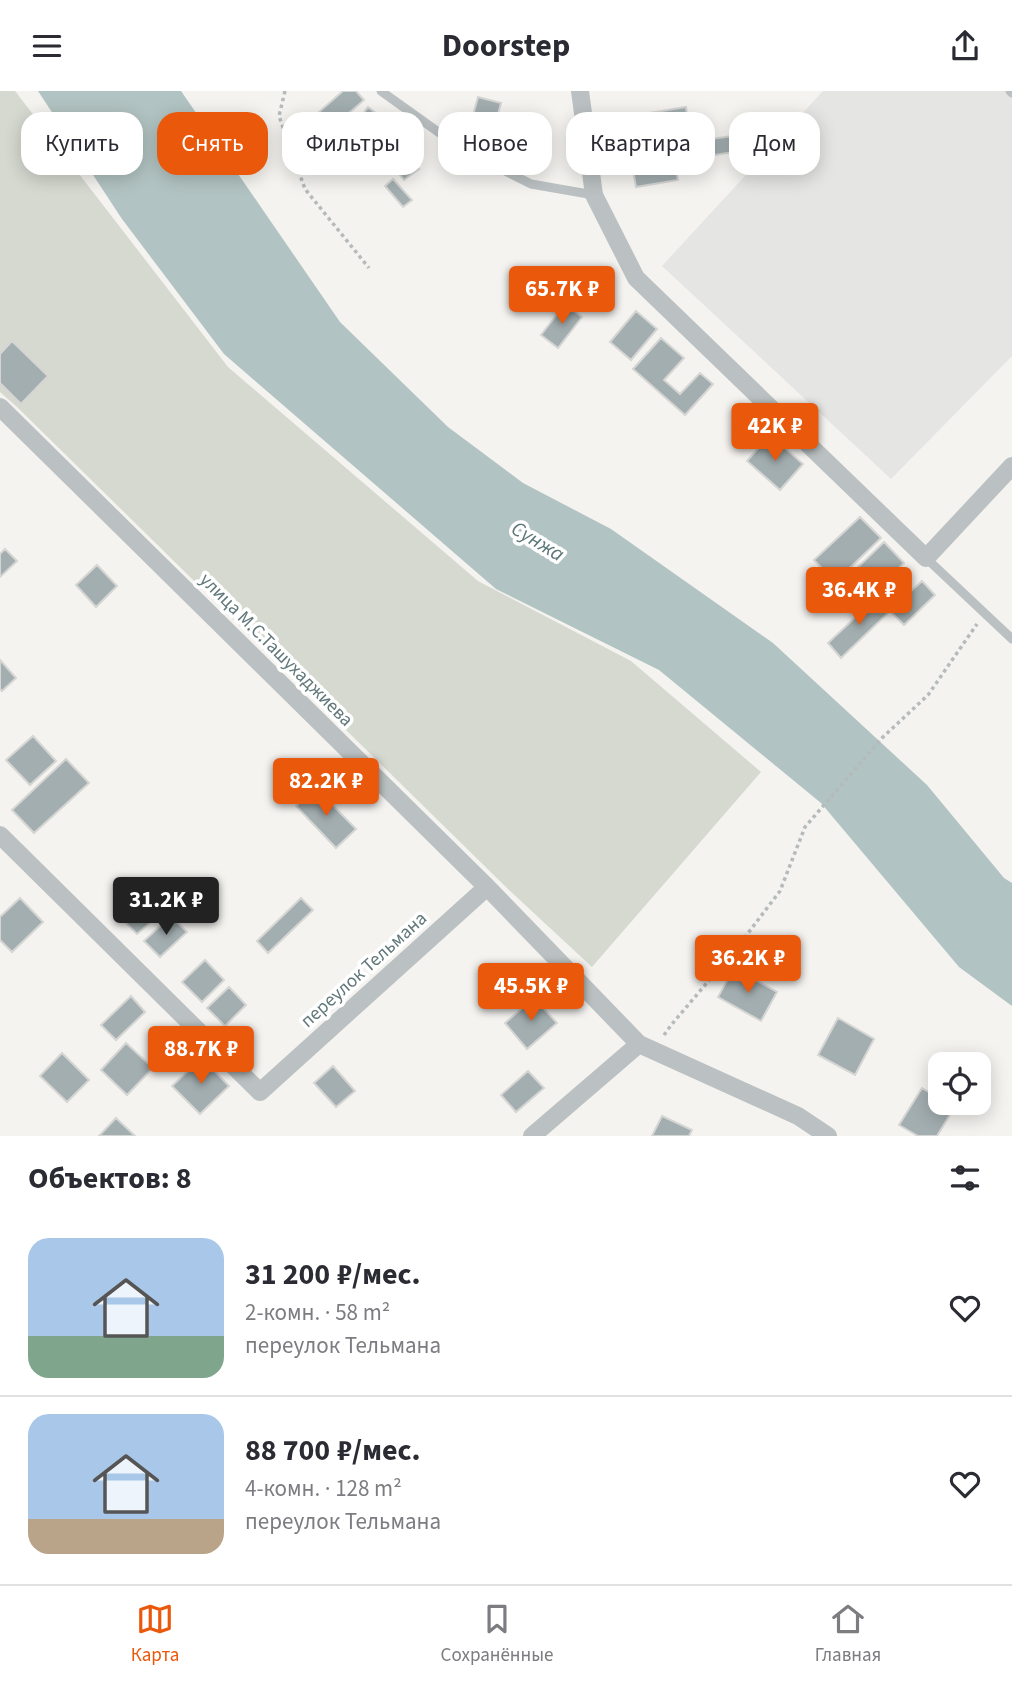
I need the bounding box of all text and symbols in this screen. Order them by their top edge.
text: Doorstep [442,23,570,69]
icon: menu [28,27,66,65]
icon: share [946,27,984,65]
chip: Купить [21,112,143,175]
chip: Снять [157,112,268,175]
chip: Фильтры [282,112,424,175]
chip: Новое [438,112,552,175]
chip: Квартира [566,112,715,175]
chip: Дом [729,112,820,175]
pin: 65.7K ₽ [497,267,627,326]
text: 65.7K ₽ [525,272,599,305]
pin: 42K ₽ [726,403,824,463]
text: 42K ₽ [747,409,803,442]
water label: Сунжа [506,513,570,569]
street label: улица М.С.Ташухаджиева [193,567,359,733]
pin: 36.4K ₽ [794,567,924,627]
text: 36.4K ₽ [822,573,896,606]
pin: 82.2K ₽ [261,759,391,818]
text: 82.2K ₽ [289,764,363,797]
pin: 31.2K ₽ [101,877,231,937]
text: 31.2K ₽ [129,883,203,916]
street label: переулок Тельмана [295,906,433,1034]
pin: 36.2K ₽ [683,935,813,995]
text: 36.2K ₽ [711,941,785,974]
pin: 45.5K ₽ [466,963,596,1023]
text: 45.5K ₽ [494,969,568,1002]
pin: 88.7K ₽ [136,1027,266,1086]
text: 88.7K ₽ [164,1032,238,1065]
map controls [928,1052,991,1115]
button: locate [928,1052,991,1115]
text: Объектов: 8 [28,1157,192,1200]
icon: filters [946,1159,984,1197]
text: 31 200 ₽/мес. [245,1253,421,1296]
icon: home [84,1266,168,1350]
icon: heart [946,1289,984,1327]
text: 2-комн. · 58 m² [245,1296,390,1329]
text: переулок Тельмана [245,1329,441,1362]
text: 88 700 ₽/мес. [245,1429,421,1472]
icon: home [84,1442,168,1526]
icon: heart [946,1465,984,1503]
text: 4-комн. · 128 m² [245,1472,402,1505]
text: переулок Тельмана [245,1505,441,1538]
tab: Карта [131,1600,179,1669]
tab: Сохранённые [441,1600,553,1669]
tab: Главная [815,1600,881,1669]

